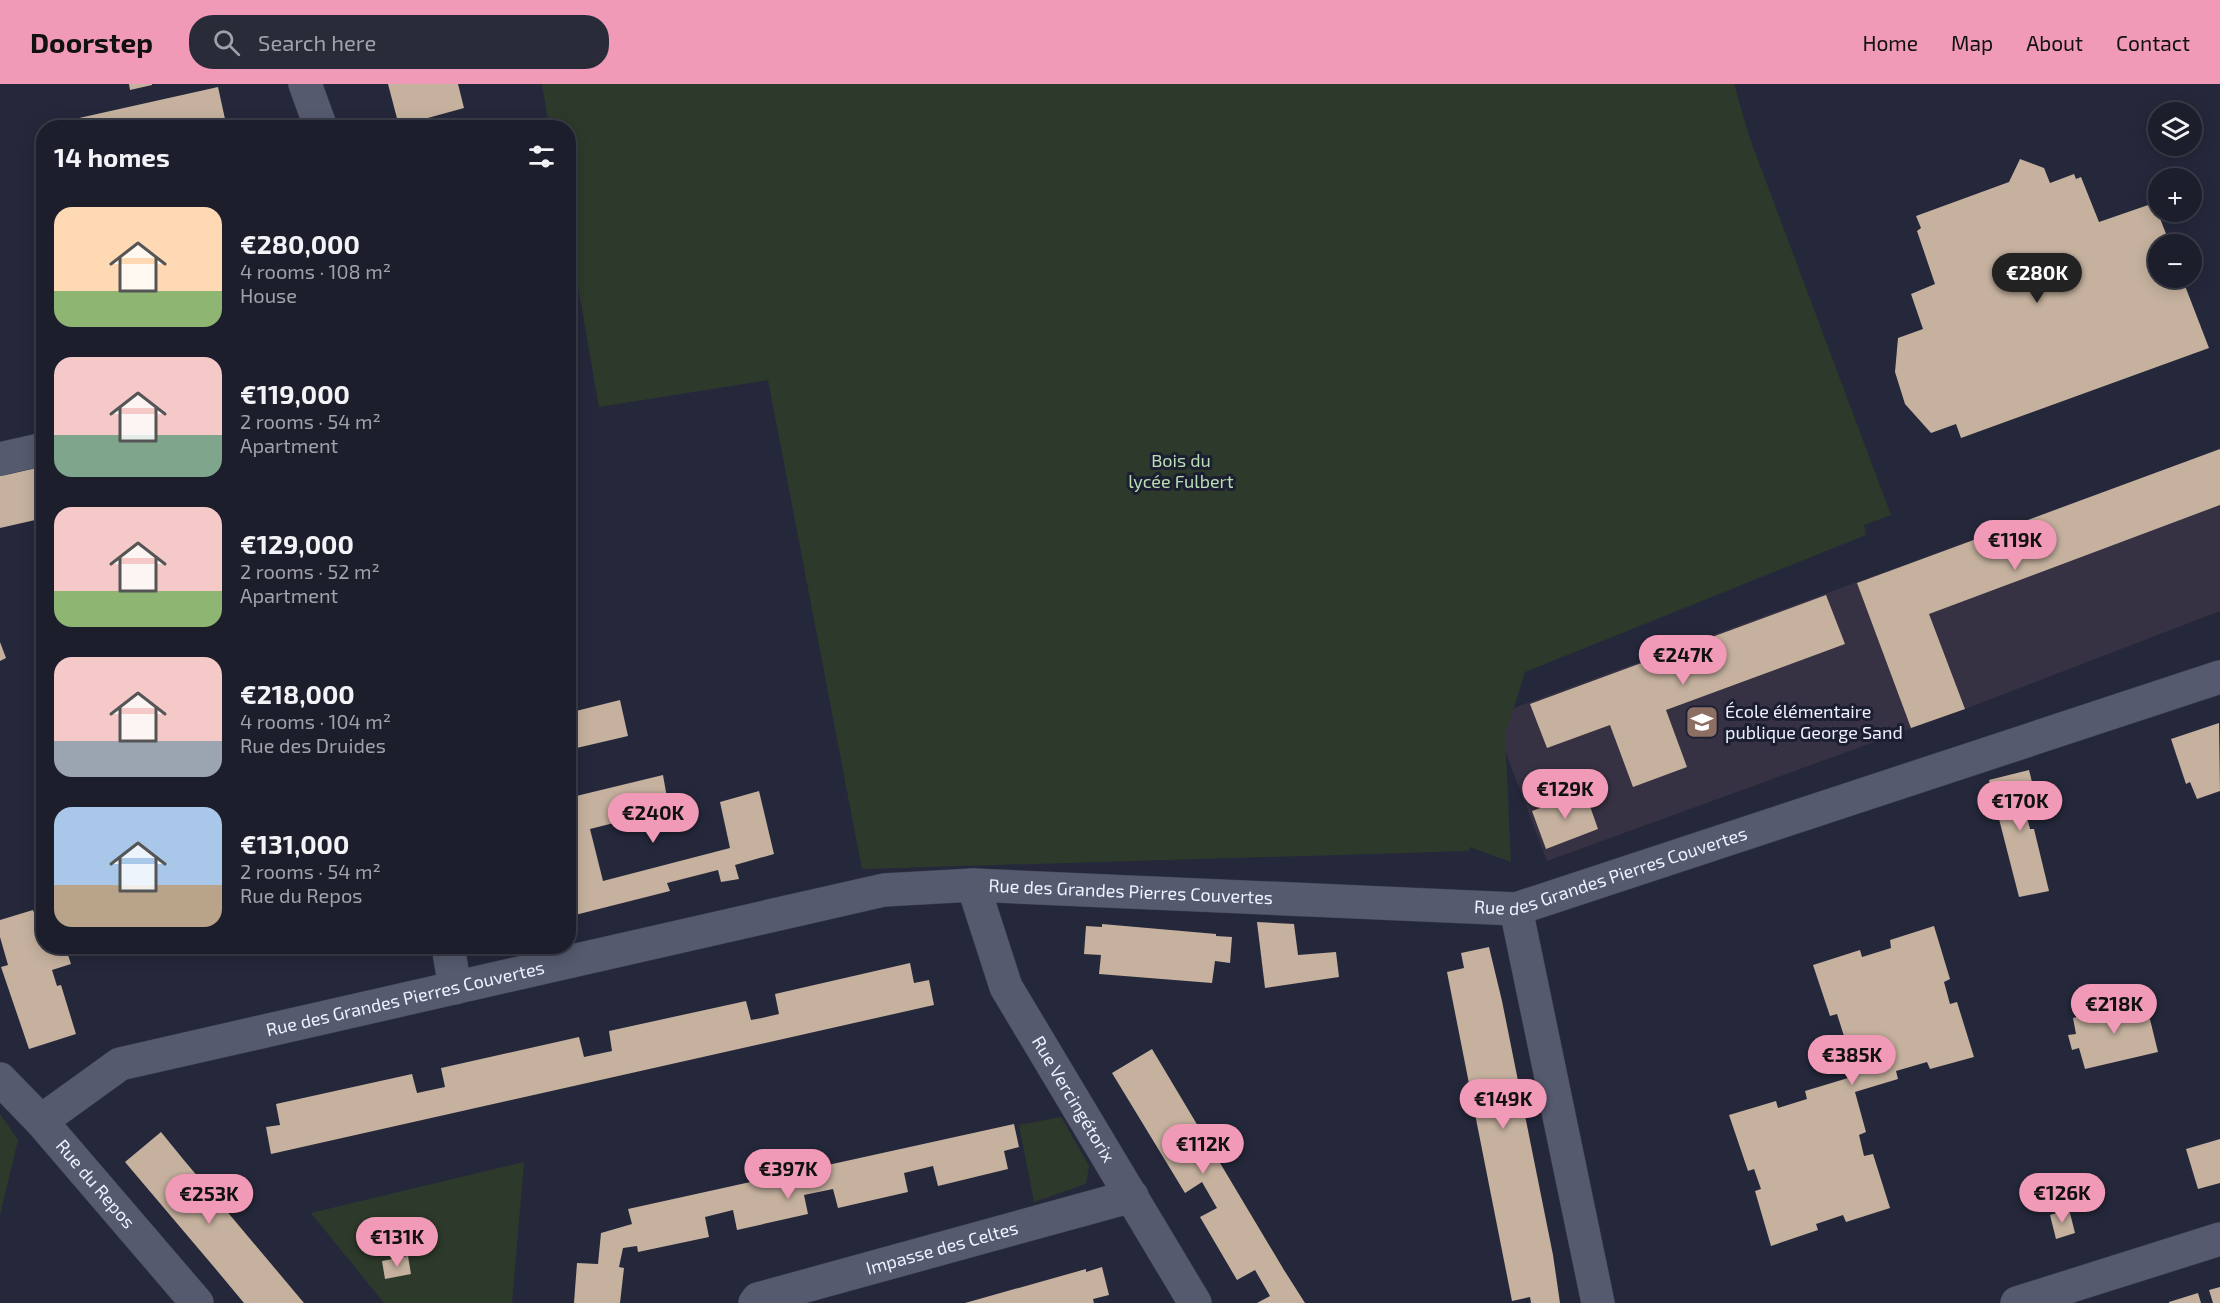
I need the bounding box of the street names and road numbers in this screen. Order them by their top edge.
street label: Rue des Grandes Pierres Couvertes [1473,822,1750,919]
street label: Rue des Grandes Pierres Couvertes [988,874,1274,908]
street label: Rue des Grandes Pierres Couvertes [264,956,546,1040]
street label: Rue Vercingétorix [1028,1032,1120,1166]
street label: Rue du Repos [52,1135,140,1233]
street label: Impasse des Celtes [863,1216,1020,1279]

